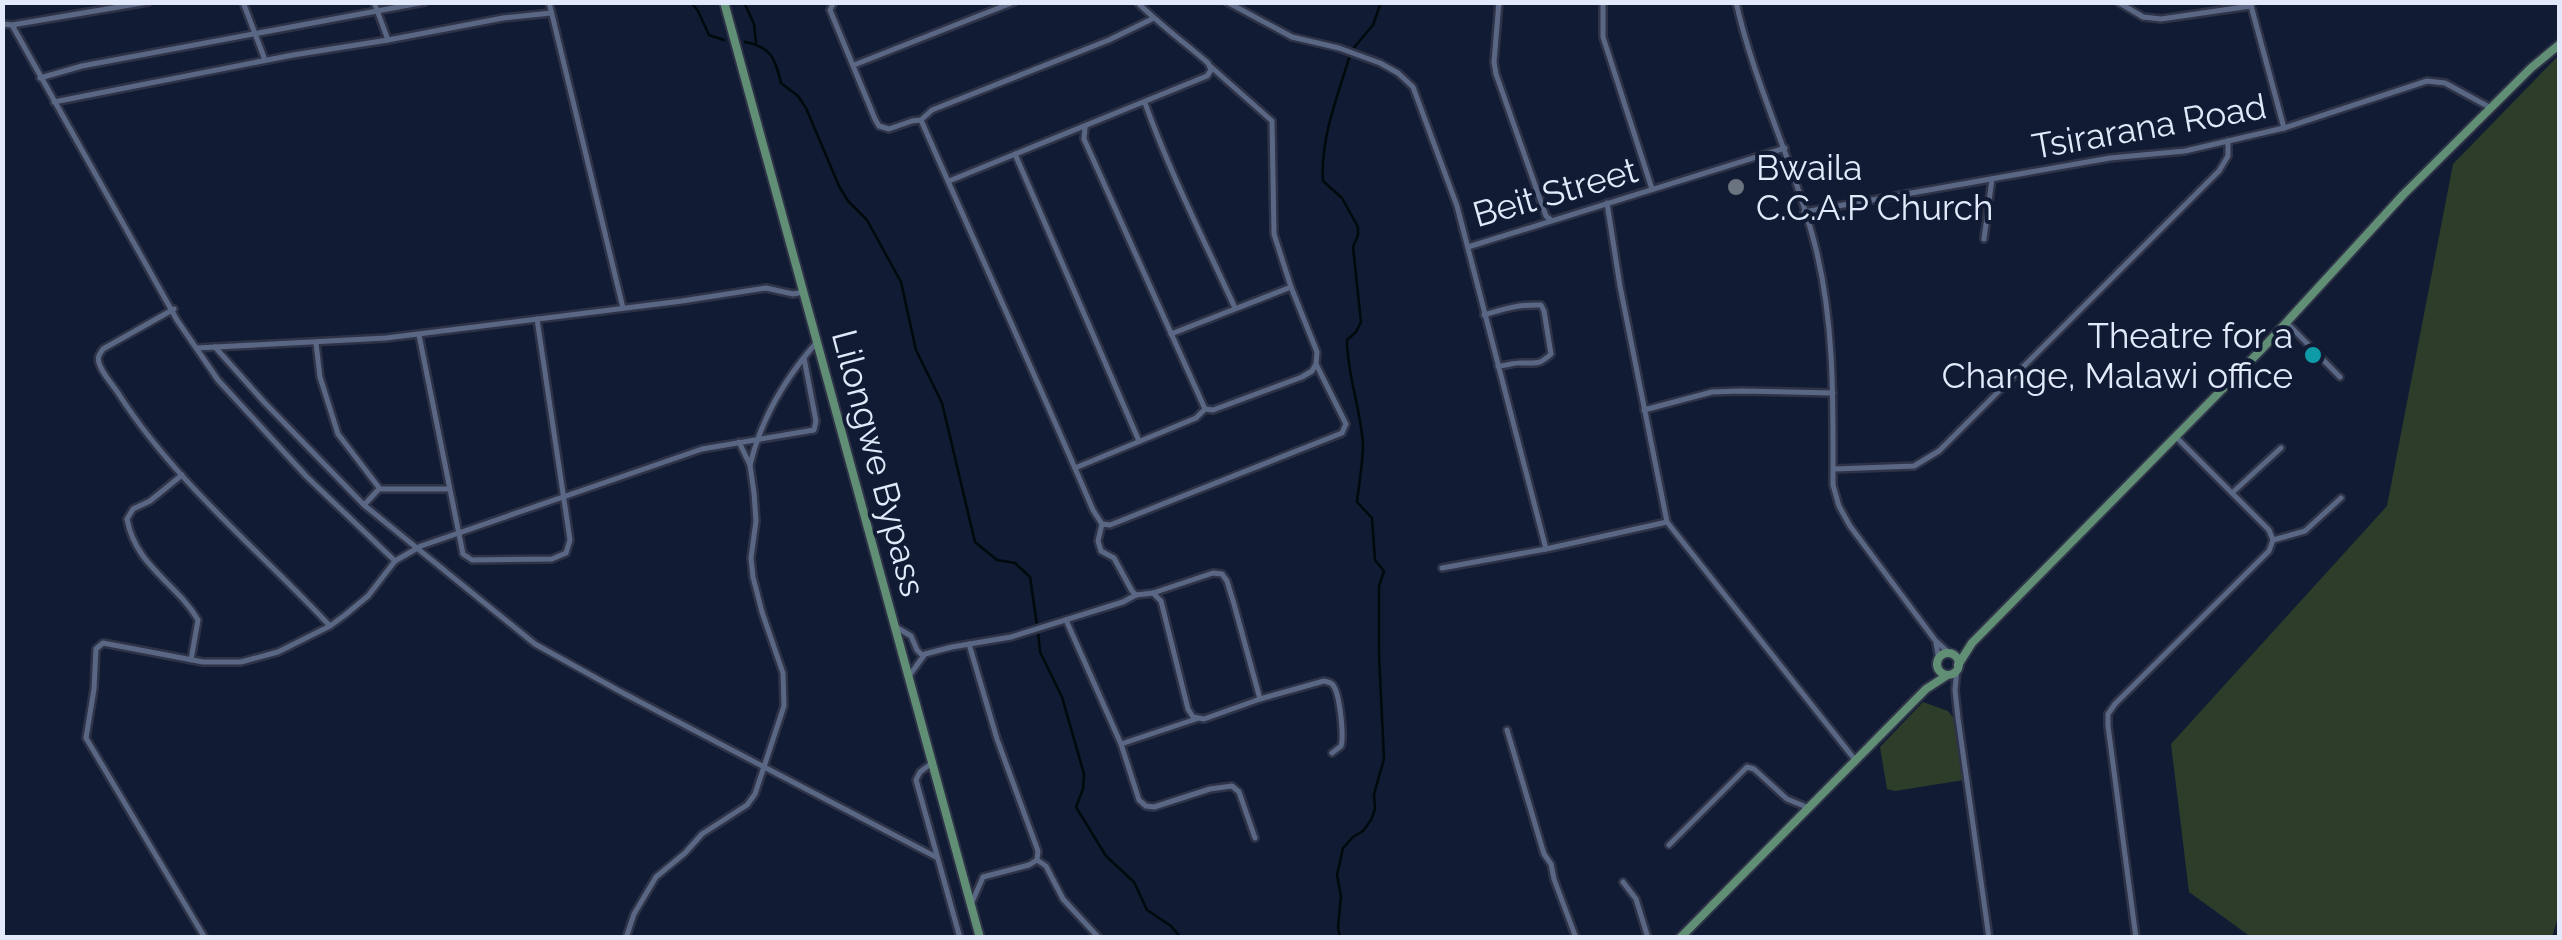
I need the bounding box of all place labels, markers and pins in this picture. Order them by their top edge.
place label: Bwaila C.C.A.P Church [1756,147,1993,228]
marker: Bwaila C.C.A.P Church [1725,176,1747,198]
place label: Theatre for a Change, Malawi office [1942,315,2293,396]
marker: Theatre for a Change, Malawi office [2302,344,2324,366]

